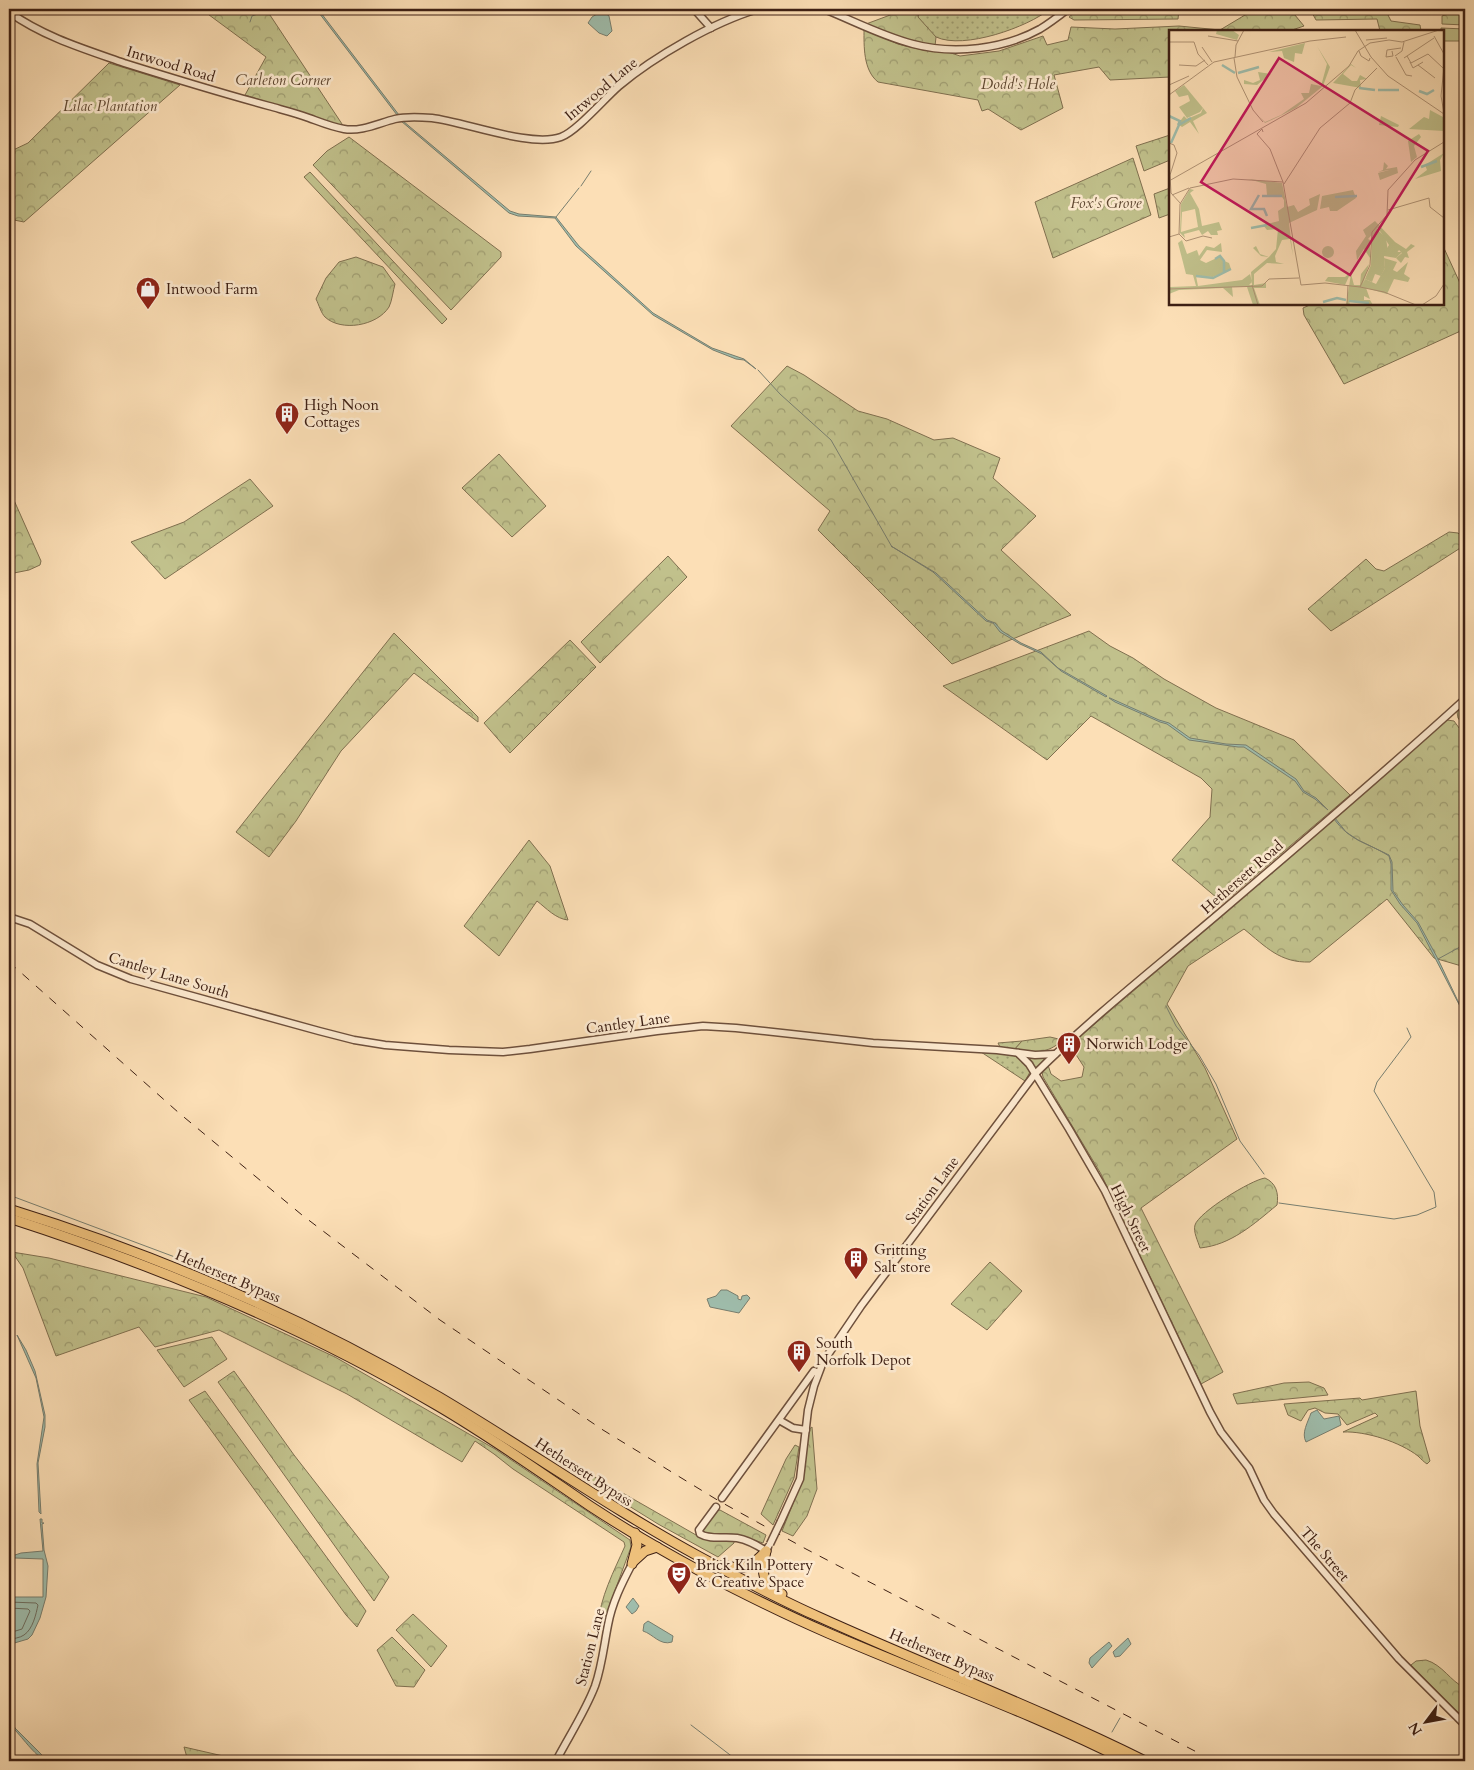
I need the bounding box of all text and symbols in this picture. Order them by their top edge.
inset map [1169,30,1444,305]
street label: Intwood Road [124,41,218,87]
street label: Intwood Lane [560,52,642,125]
park label: Carleton Corner [235,70,332,90]
park label: Dodd's Hole [981,74,1055,94]
park label: Lilac Plantation [63,96,158,116]
park label: Fox's Grove [1070,193,1142,213]
shop icon: Intwood Farm [135,276,161,310]
place label: Intwood Farm [166,279,258,299]
place label: High Noon Cottages [304,395,379,432]
building icon: High Noon Cottages [274,401,300,435]
street label: Hethersett Road [1197,836,1287,918]
street label: Cantley Lane South [106,947,233,1003]
street label: Cantley Lane [585,1007,672,1039]
building icon: Norwich Lodge [1056,1031,1082,1065]
place label: Norwich Lodge [1086,1034,1188,1054]
street label: Station Lane [901,1152,963,1228]
street label: High Street [1106,1181,1156,1256]
place label: Gritting Salt store [874,1240,931,1277]
street label: Hethersett Bypass [172,1245,284,1307]
building icon: Gritting Salt store [843,1246,869,1280]
place label: South Norfolk Depot [816,1333,911,1370]
building icon: South Norfolk Depot [786,1339,812,1373]
street label: Hethersett Bypass [531,1433,637,1511]
street label: The Street [1296,1522,1354,1586]
place label: Brick Kiln Pottery & Creative Space [696,1555,813,1592]
theatre icon: Brick Kiln Pottery & Creative Space [666,1561,692,1595]
street label: Station Lane [571,1606,609,1688]
street label: Hethersett Bypass [886,1624,998,1686]
north arrow [1402,1698,1452,1748]
text: N [1404,1718,1427,1739]

